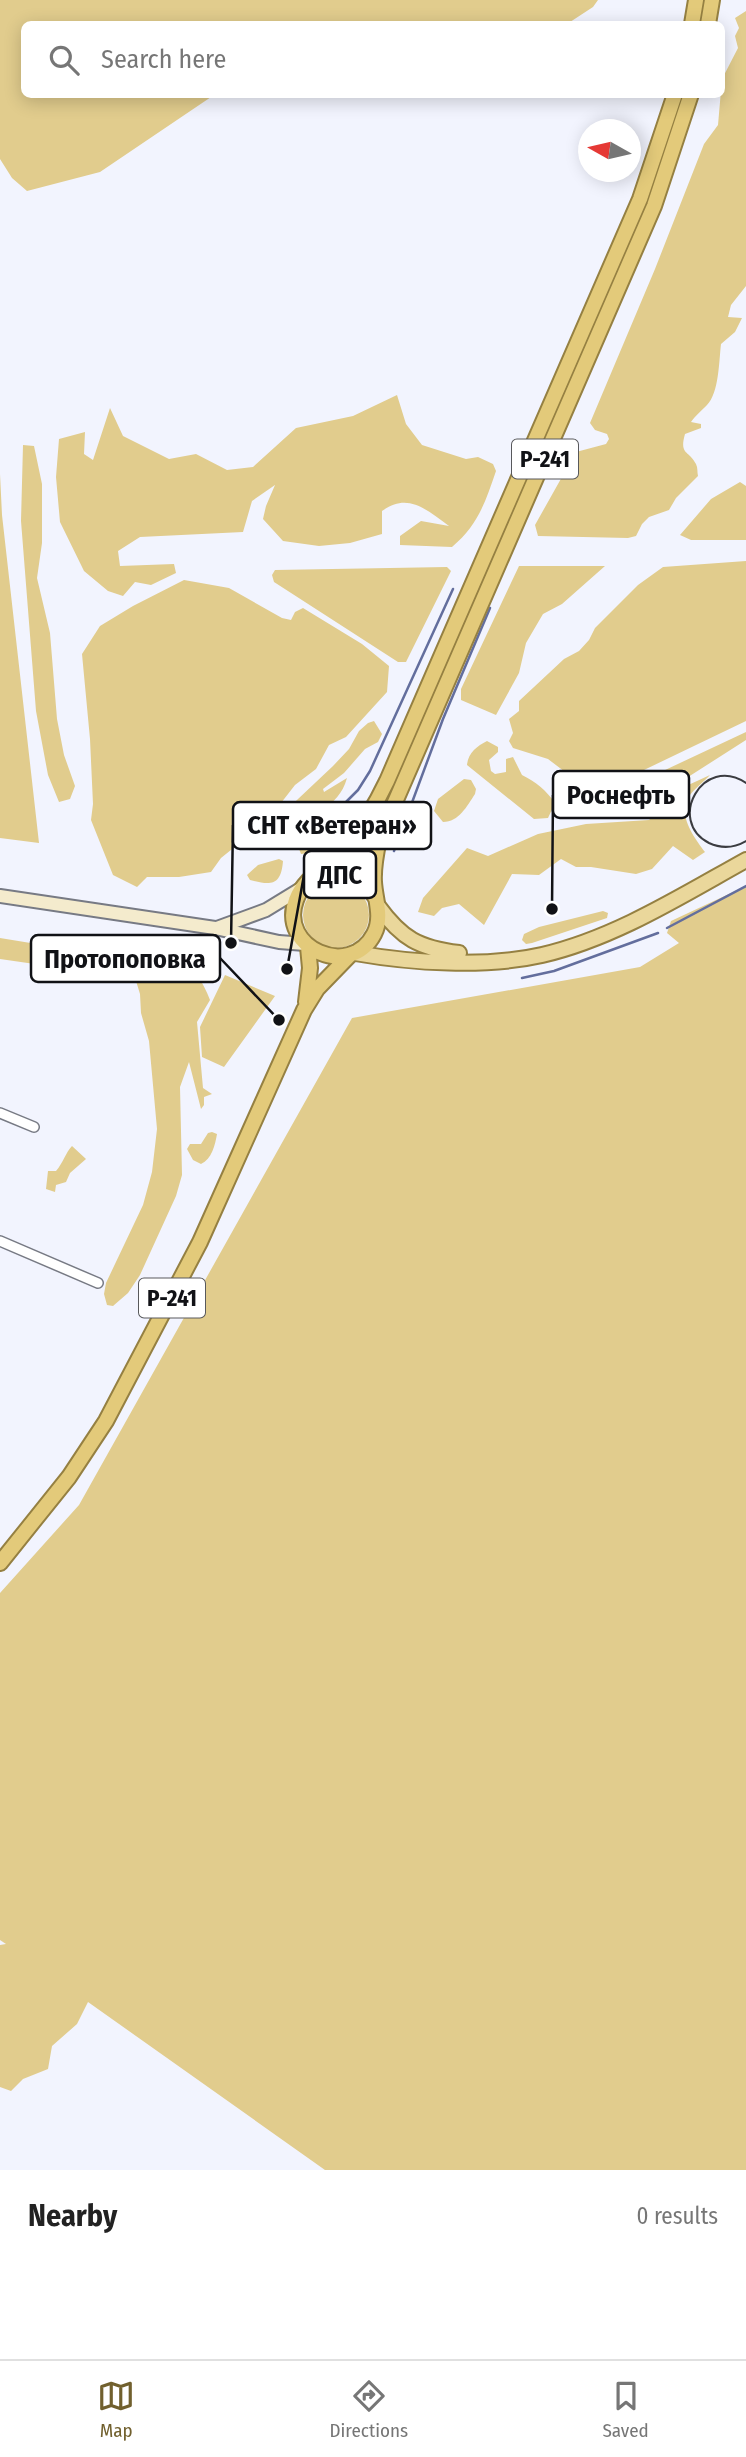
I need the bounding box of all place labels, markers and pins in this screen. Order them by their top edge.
callout: Роснефть [553,771,689,818]
callout: СНТ «Ветеран» [233,802,431,849]
callout: ДПС [304,851,376,898]
callout: Протопоповка [31,935,220,982]

